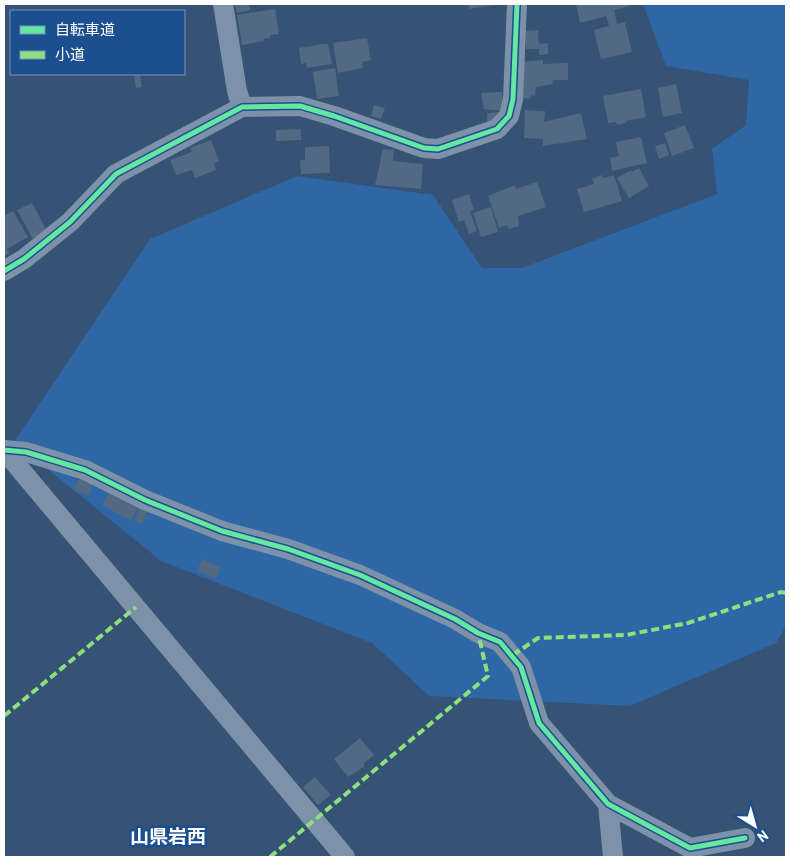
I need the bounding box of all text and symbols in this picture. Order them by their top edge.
legend [10,10,185,75]
text: 自転車道 [55,20,115,38]
text: 小道 [55,45,85,63]
north arrow [730,801,780,851]
district label: 山県岩西 [130,824,206,847]
text: N [754,827,772,846]

